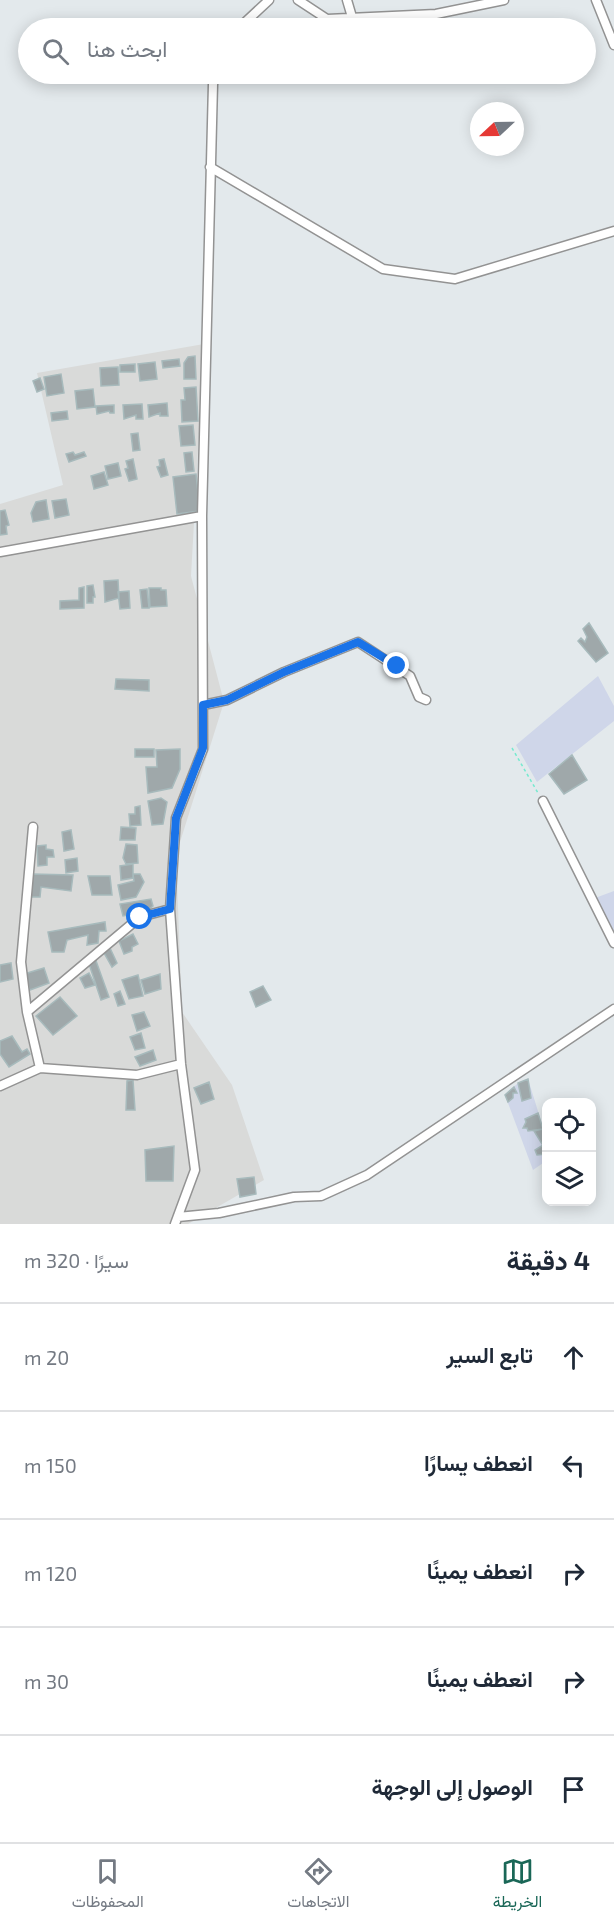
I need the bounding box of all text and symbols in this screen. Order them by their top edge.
search box [18,18,596,84]
icon: search [39,35,72,68]
text: ابحث هنا [87,35,167,61]
north arrow [470,102,524,156]
route end [383,652,409,678]
route start [126,903,152,929]
map controls [542,1098,596,1206]
button: locate [542,1098,596,1152]
button: layers [542,1152,596,1206]
text: 4 دقيقة [507,1244,590,1275]
text: سيرًا · 320 m [24,1248,129,1272]
text: تابع السير [446,1341,533,1367]
icon: ahead [557,1341,590,1374]
text: 20 m [24,1345,69,1369]
text: انعطف يسارًا [424,1449,533,1475]
icon: left [557,1449,590,1482]
text: 150 m [24,1453,77,1477]
text: انعطف يمينًا [427,1557,533,1583]
icon: right [557,1557,590,1590]
text: 120 m [24,1561,77,1585]
text: انعطف يمينًا [427,1665,533,1691]
icon: right [557,1665,590,1698]
text: 30 m [24,1669,69,1693]
text: الوصول إلى الوجهة [371,1773,533,1799]
icon: arrive [557,1773,590,1806]
tab: المحفوظات [72,1855,144,1916]
tab: الاتجاهات [287,1855,349,1916]
tab: الخريطة [493,1855,542,1916]

